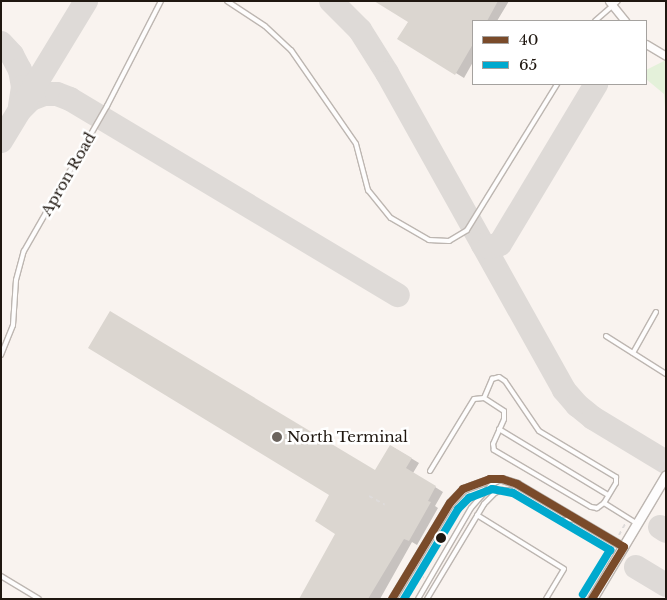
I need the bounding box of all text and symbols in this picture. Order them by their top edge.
legend [472,20,647,85]
text: 40 [519,30,539,49]
text: 65 [519,55,537,74]
street label: Apron Road [37,129,99,219]
place label: North Terminal [287,428,408,446]
marker: North Terminal [271,431,283,443]
unlabelled marker [436,533,446,543]

